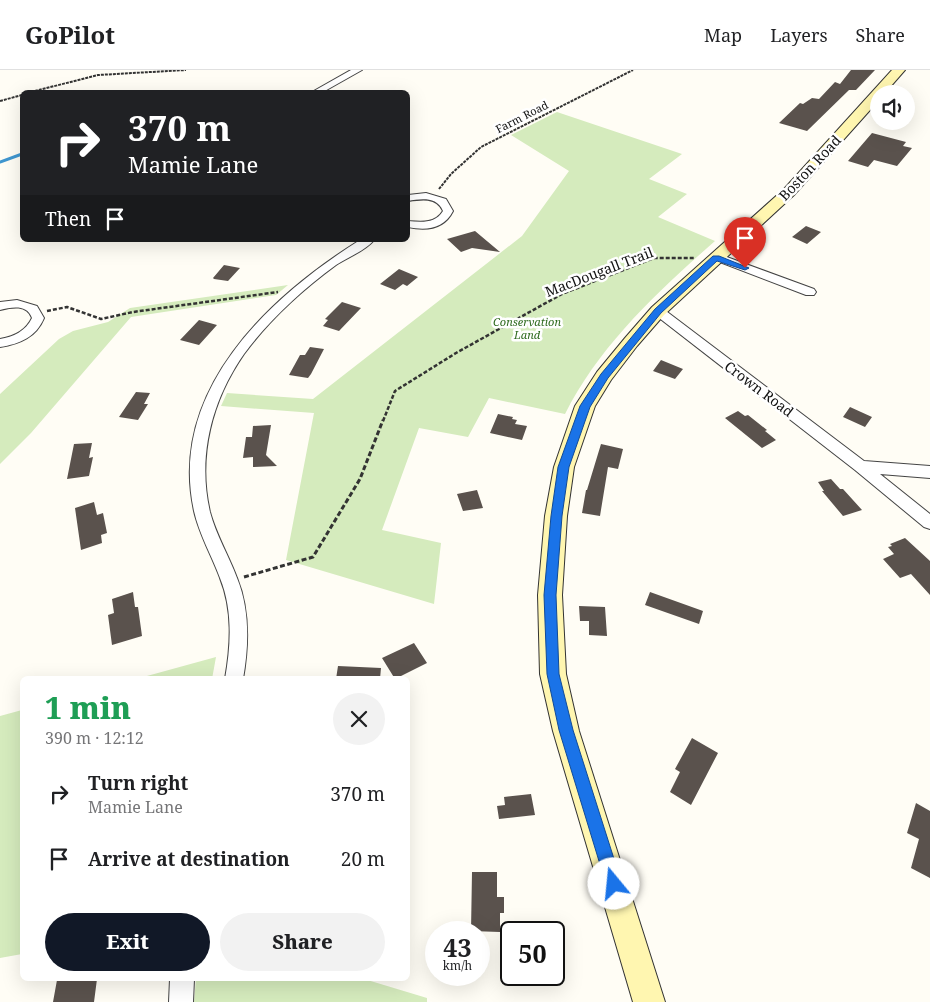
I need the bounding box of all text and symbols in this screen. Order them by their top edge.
text: GoPilot [25,18,115,51]
text: Map [704,23,742,47]
text: Layers [770,23,828,47]
text: Share [856,23,905,47]
map controls [870,85,915,130]
button: sound [870,85,915,130]
street label: Farm Road [493,97,551,136]
text: 370 m [128,104,231,151]
icon: right [45,110,110,175]
street label: Boston Road [774,131,845,204]
text: Mamie Lane [128,149,258,179]
icon: arrive [101,205,129,233]
text: Then [45,206,91,232]
pin [724,217,766,268]
icon: arrive [731,224,759,252]
street label: MacDougall Trail [542,242,656,301]
park label: Conservation Land [493,314,561,342]
street label: Crown Road [721,356,798,421]
text: 1 min [45,687,131,728]
button: close [333,693,385,745]
text: 390 m · 12:12 [45,727,144,749]
text: Turn right [88,770,188,796]
icon: right [45,780,73,808]
text: 370 m [330,781,385,807]
text: Mamie Lane [88,796,183,818]
icon: arrive [45,845,73,873]
text: Arrive at destination [88,846,290,872]
text: 20 m [341,846,385,872]
position arrow [587,857,639,909]
button: Exit [45,913,210,971]
button: Share [220,913,385,971]
speed limit sign: 50 [500,921,565,986]
text: 43 [443,930,472,964]
text: km/h [443,957,472,974]

